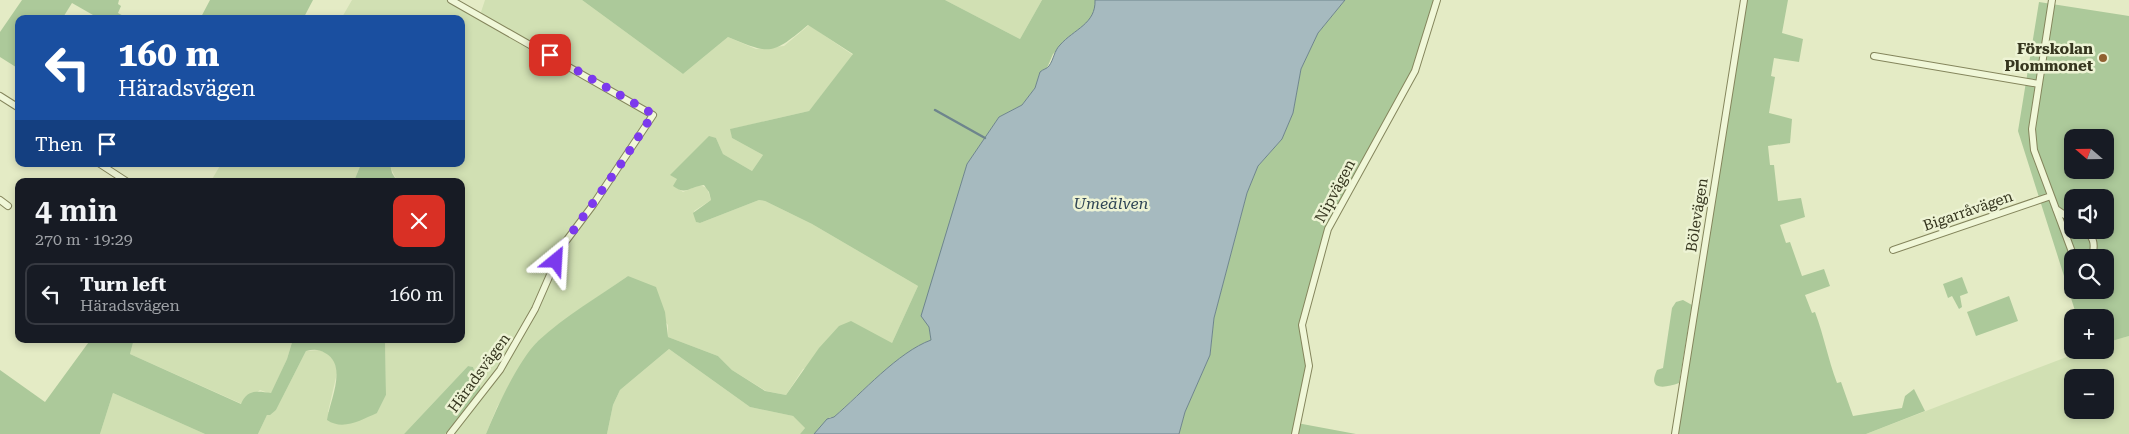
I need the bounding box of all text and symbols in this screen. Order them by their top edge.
text: 160 m [118,34,219,75]
pin [529,34,571,76]
icon: left [35,35,100,100]
place label: Förskolan Plommonet [2004,40,2093,75]
icon: arrive [536,41,564,69]
marker: Förskolan Plommonet [2097,52,2109,64]
text: Häradsvägen [118,76,255,101]
north arrow [2064,129,2114,179]
map controls [2064,129,2114,419]
icon: arrive [93,130,121,158]
text: Then [35,133,83,156]
street label: Nipvägen [1311,156,1359,226]
street label: Bölevägen [1682,176,1712,253]
street label: Bigarråvägen [1921,187,2016,235]
button: sound [2064,189,2114,239]
text: 4 min [35,193,118,228]
water label: Umeälven [1074,194,1149,213]
button: close [393,195,445,247]
text: 270 m · 19:29 [35,230,133,249]
position arrow [529,234,581,286]
button: search [2064,249,2114,299]
text: Turn left [80,273,166,296]
icon: left [37,280,65,308]
text: 160 m [389,283,443,306]
text: Häradsvägen [80,296,180,315]
button: + [2064,309,2114,359]
street label: Häradsvägen [444,330,514,416]
button: − [2064,369,2114,419]

